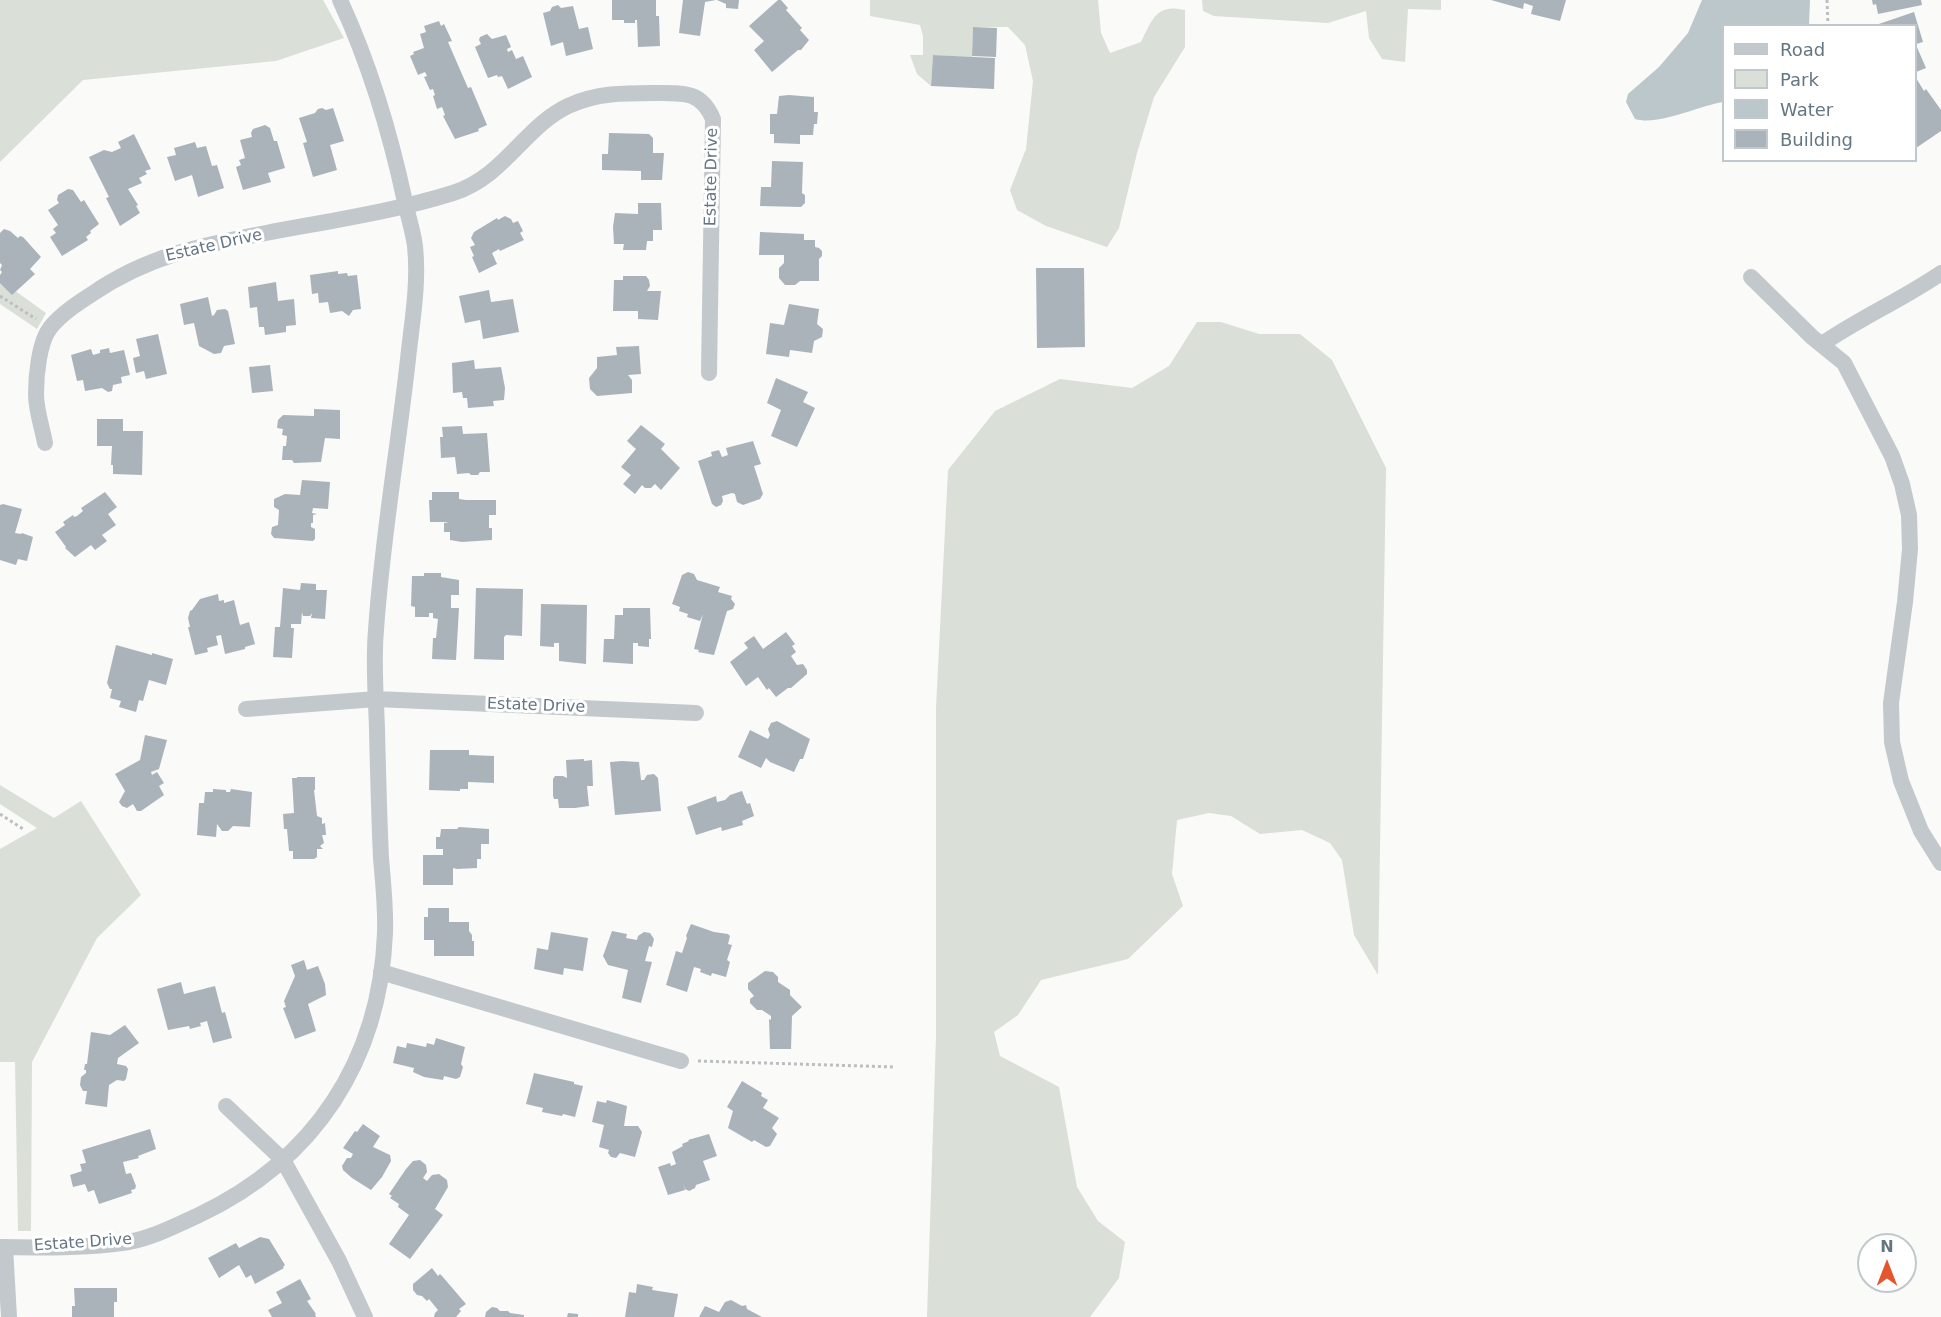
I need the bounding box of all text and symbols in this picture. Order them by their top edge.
legend [1722,24,1917,162]
text: Road [1780,39,1825,60]
text: Park [1780,69,1819,90]
text: Water [1780,99,1833,120]
street label: Estate Drive [702,128,722,226]
text: Building [1780,129,1853,150]
street label: Estate Drive [164,226,264,266]
street label: Estate Drive [487,695,585,717]
street label: Estate Drive [33,1230,133,1256]
north arrow [1857,1233,1917,1293]
text: N [1880,1237,1894,1256]

